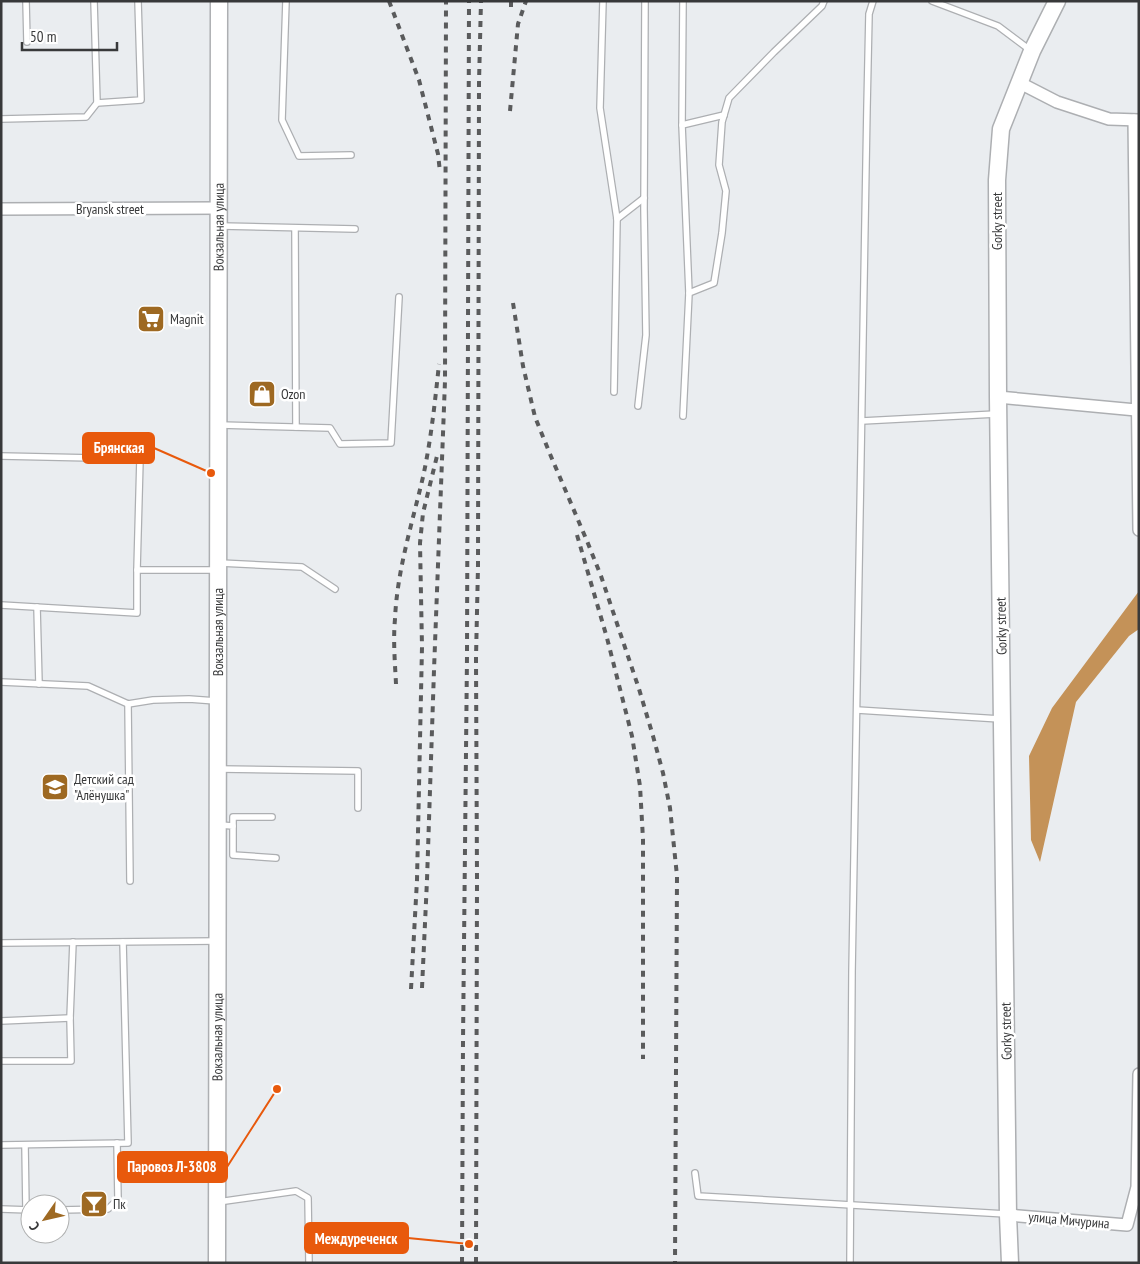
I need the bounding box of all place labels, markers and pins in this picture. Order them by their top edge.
supermarket icon: Magnit [136,304,166,334]
place label: Magnit [170,310,204,328]
shop icon: Ozon [247,379,277,409]
place label: Ozon [281,385,306,403]
callout: Брянская [83,433,154,463]
place label: Детский сад "Алёнушка" [74,770,134,804]
school or university icon: Детский сад "Алёнушка" [40,772,70,802]
callout: Паровоз Л-3808 [118,1152,227,1182]
bar icon: Пк [79,1189,109,1219]
place label: Пк [113,1195,126,1213]
callout: Междуреченск [305,1223,408,1253]

